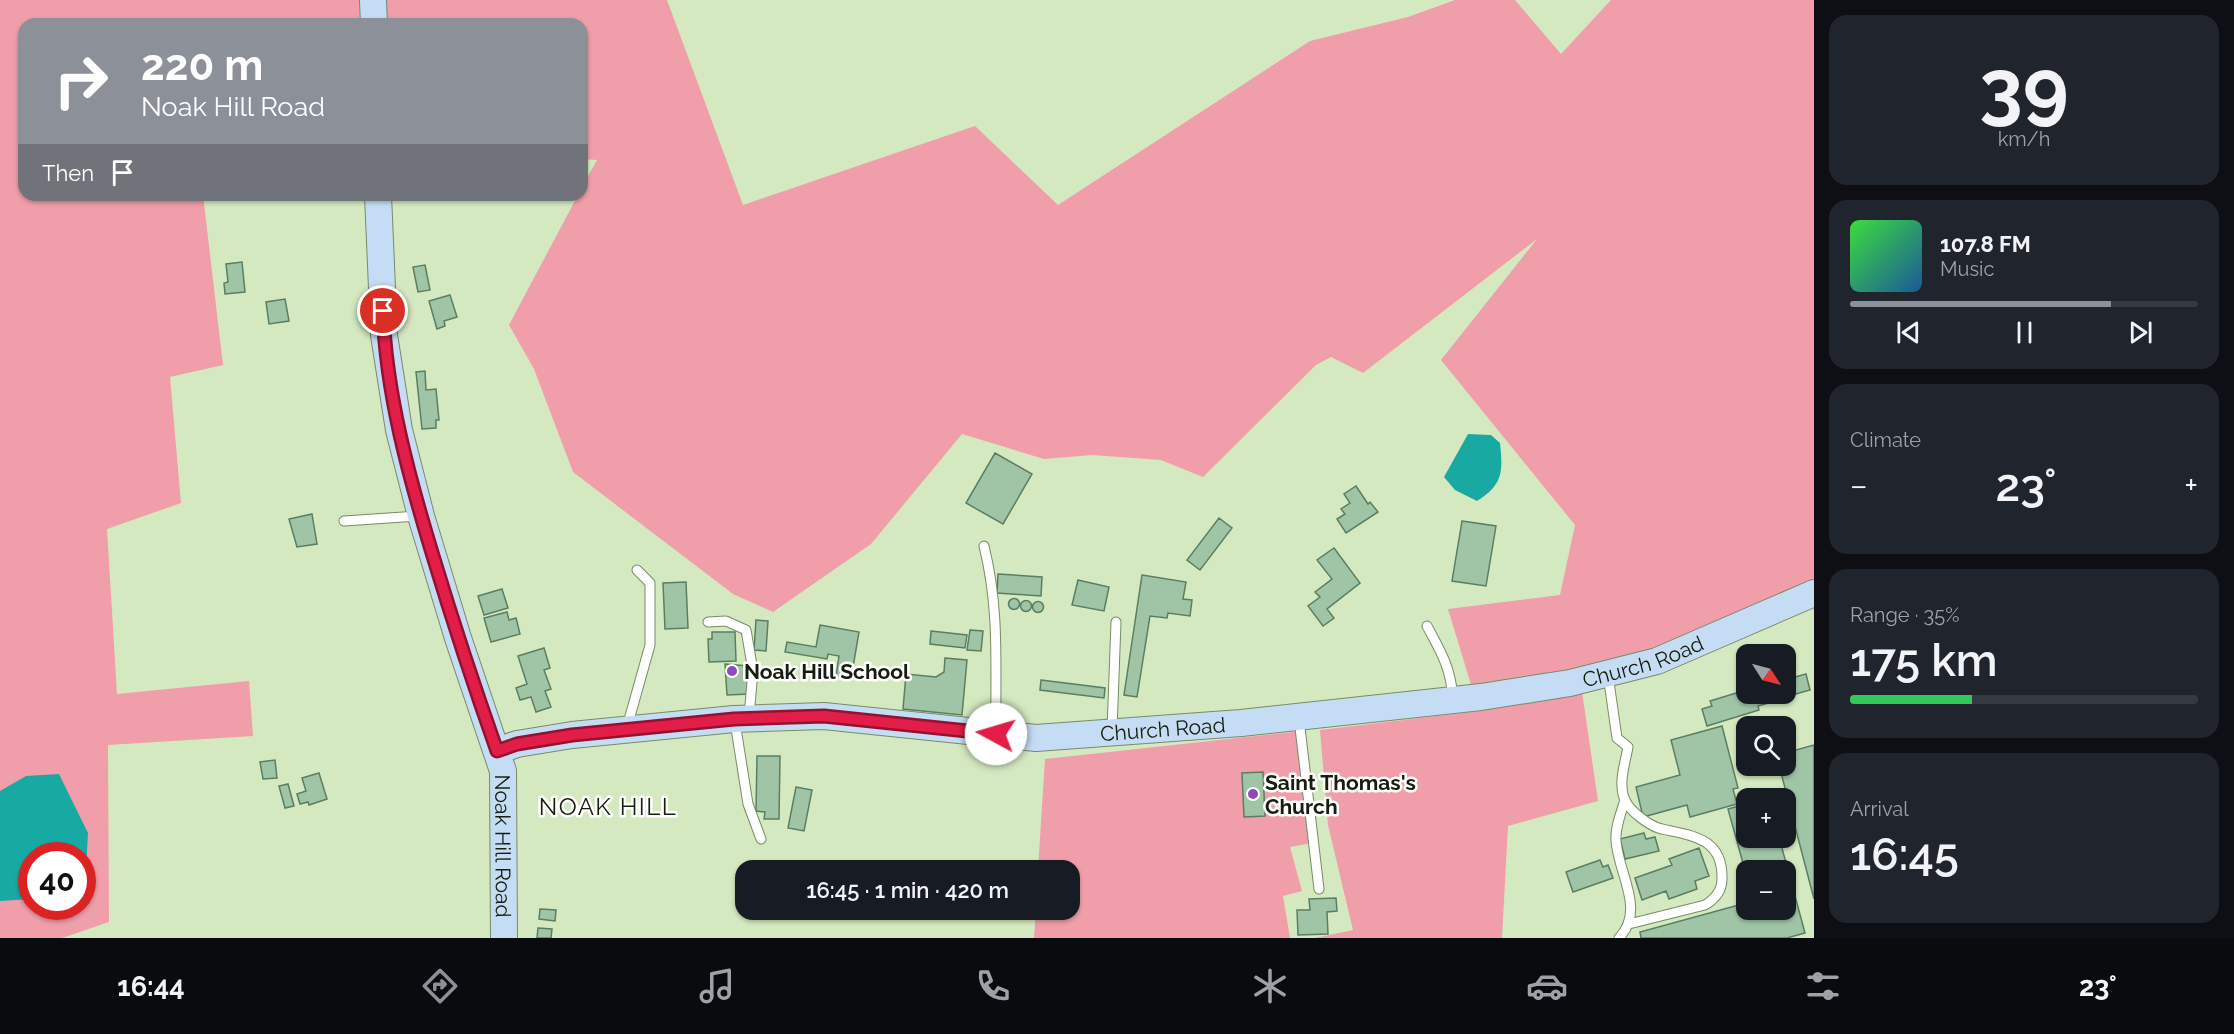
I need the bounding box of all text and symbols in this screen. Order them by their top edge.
text: 220 m [141,41,263,90]
icon: right [42,42,120,120]
text: 39 [1979,42,2069,133]
text: Noak Hill Road [141,91,325,122]
text: km/h [1998,127,2050,151]
icon: arrive [106,156,139,189]
text: Then [42,160,94,186]
text: 107.8 FM [1940,231,2031,257]
text: Music [1940,257,1994,281]
pin [357,285,408,336]
icon: arrive [366,294,399,327]
icon: previous [1892,316,1925,349]
icon: pause [2008,316,2041,349]
icon: next [2124,316,2157,349]
text: Climate [1850,428,1921,452]
text: 23° [1996,459,2057,512]
text: − [1850,466,1868,505]
text: + [2184,466,2198,505]
text: Range · 35% [1850,603,1959,627]
street label: Church Road [1580,630,1707,692]
text: 175 km [1850,634,1998,687]
north arrow [1736,644,1796,704]
map controls [1736,644,1796,920]
place label: Noak Hill School [744,659,910,684]
marker: Noak Hill School [725,664,739,678]
position arrow [964,702,1028,766]
street label: Church Road [1099,712,1226,746]
button: search [1736,716,1796,776]
place label: Saint Thomas's Church [1265,770,1416,819]
street label: Noak Hill Road [491,774,516,918]
marker: Saint Thomas's Church [1246,787,1260,801]
button: + [1736,788,1796,848]
district label: NOAK HILL [539,792,677,821]
text: Arrival [1850,797,1909,821]
text: 16:45 [1850,828,1959,881]
speed limit sign: 40 [18,842,96,920]
button: − [1736,860,1796,920]
text: 16:45 · 1 min · 420 m [806,877,1009,903]
icon: directions [419,965,461,1007]
icon: music [696,965,738,1007]
icon: phone [972,965,1014,1007]
icon: climate [1249,965,1291,1007]
icon: car [1526,965,1568,1007]
icon: filters [1802,965,1844,1007]
text: 16:44 [117,971,185,1002]
text: 23° [2079,971,2117,1002]

